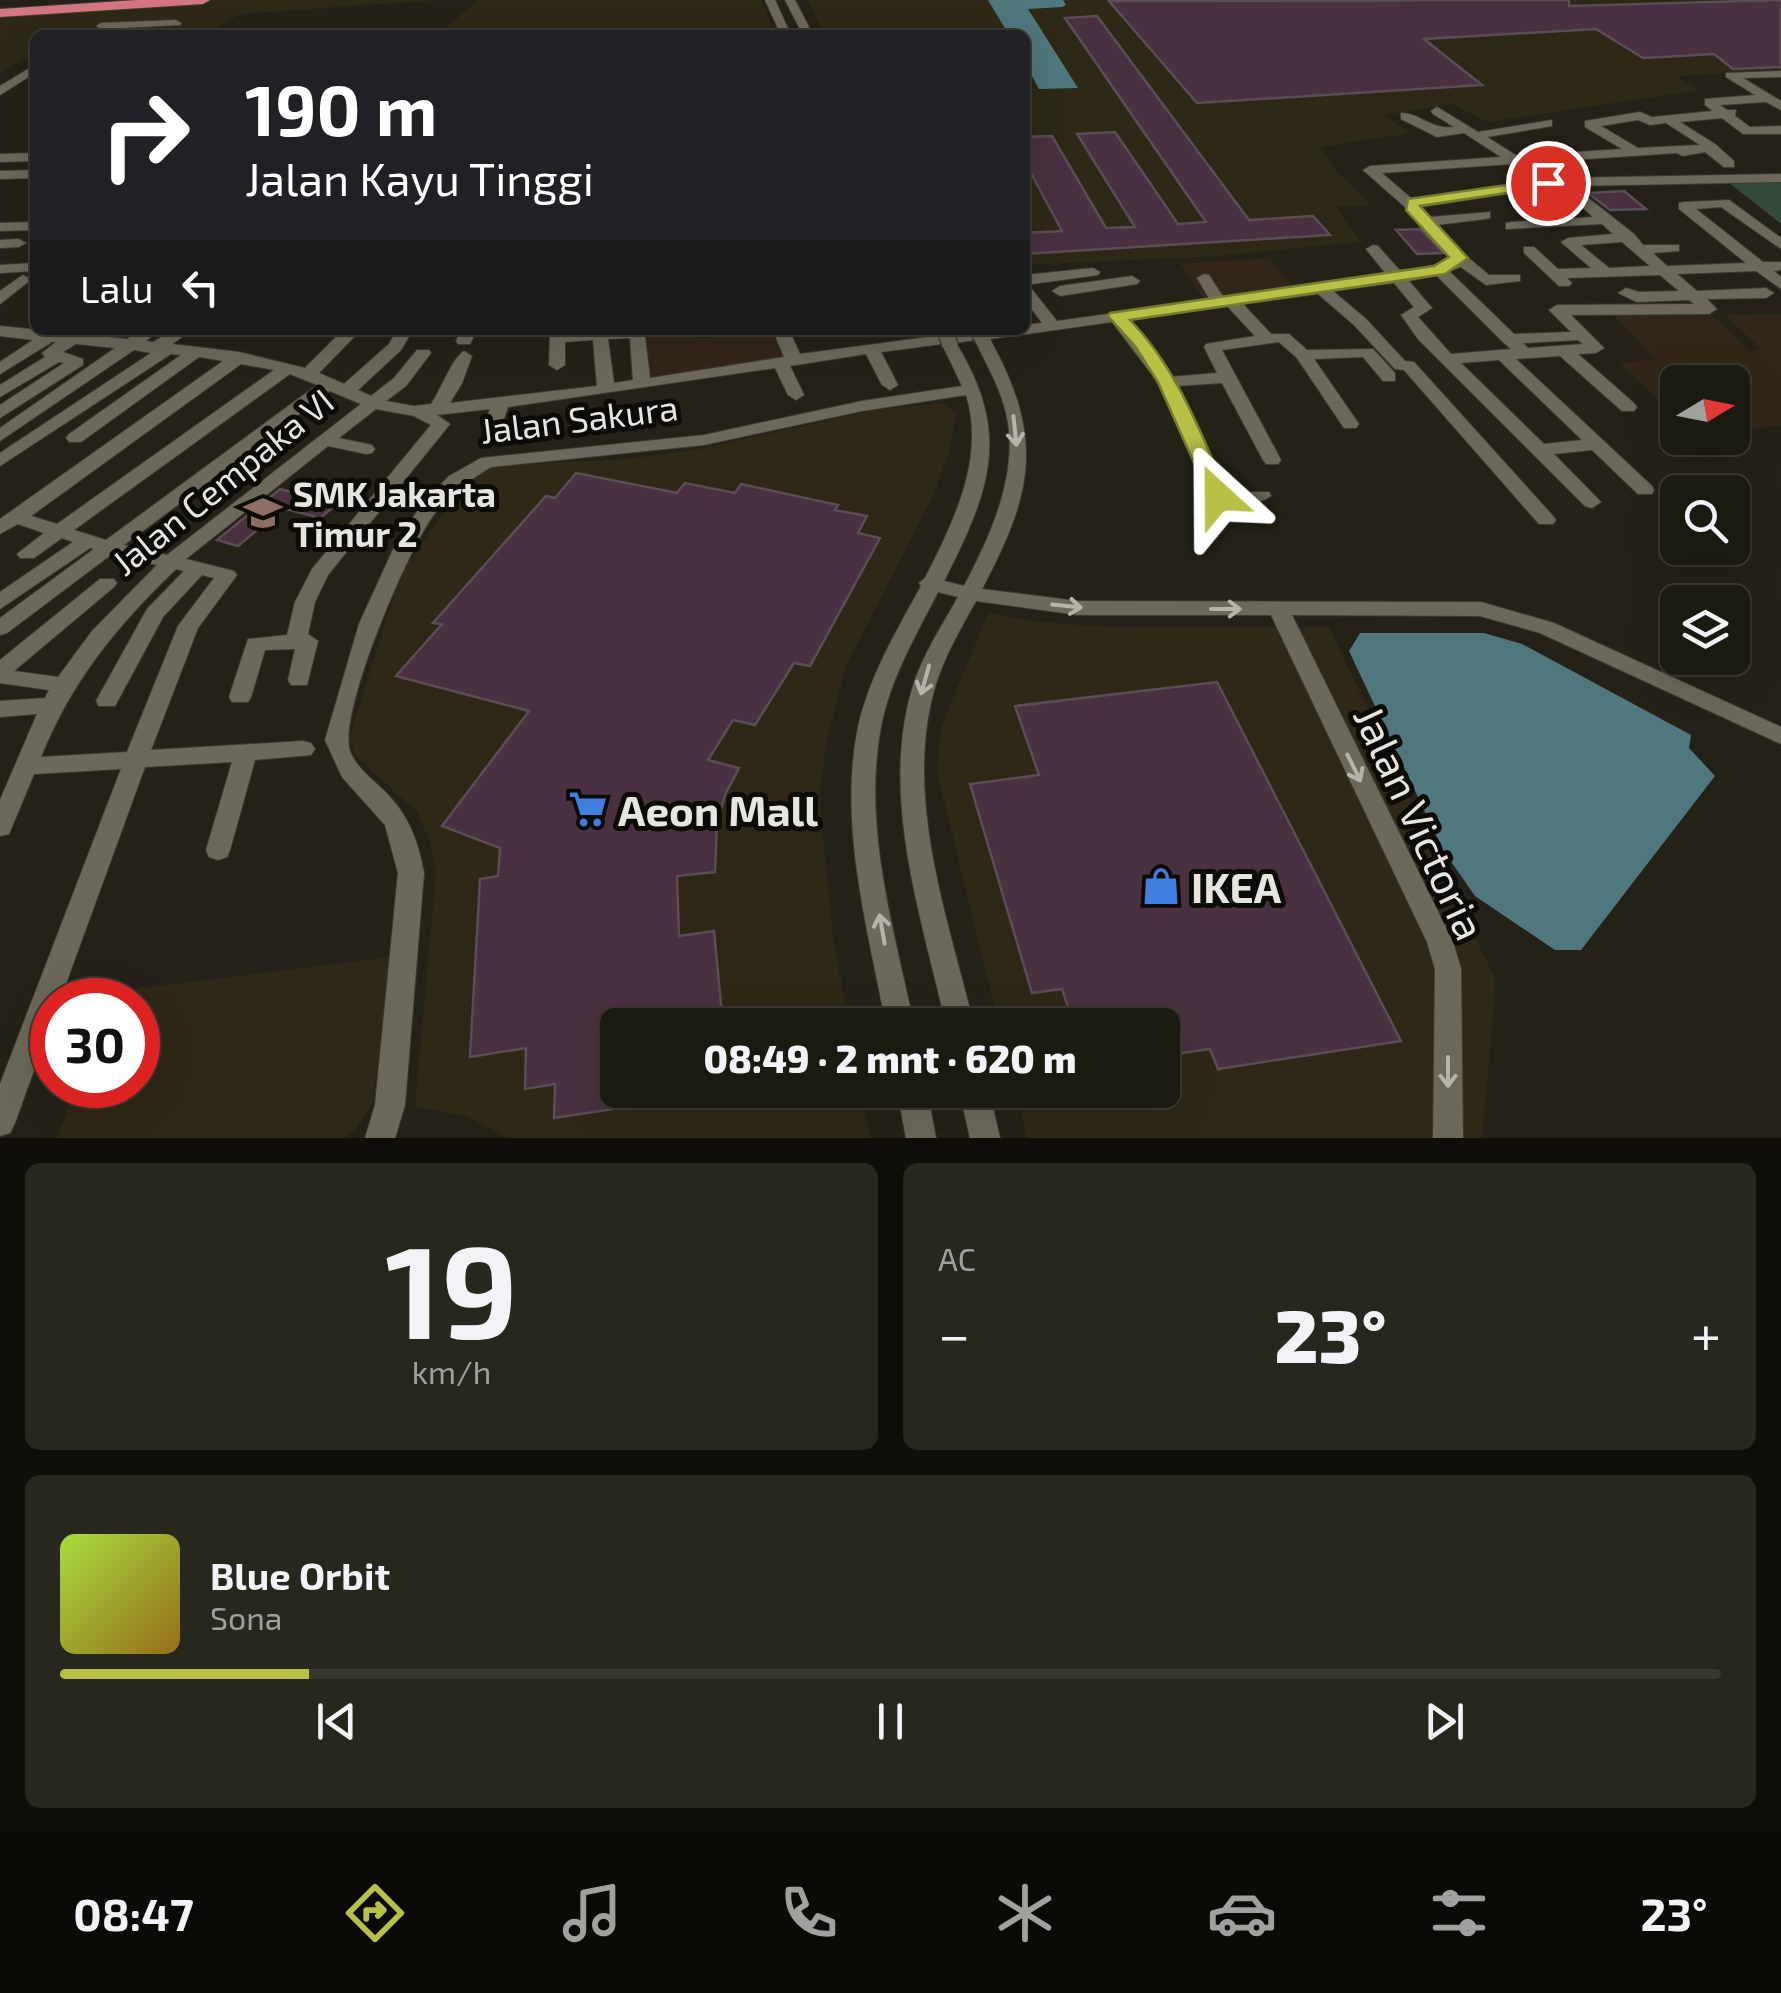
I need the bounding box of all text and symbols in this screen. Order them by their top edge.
text: 190 m [245,66,438,150]
icon: right [80,70,210,200]
pin [1506,141,1591,226]
text: Jalan Kayu Tinggi [245,151,594,205]
icon: arrive [1521,156,1576,211]
icon: left [173,260,228,315]
text: Lalu [80,265,153,311]
north arrow [1660,365,1750,455]
map controls [1660,365,1750,675]
street label: Jalan Cempaka VI [103,379,341,583]
street label: Jalan Sakura [478,385,680,451]
one-way arrow [1006,414,1025,447]
position arrow [1166,444,1270,548]
place label: SMK Jakarta Timur 2 [293,472,496,554]
button: search [1660,475,1750,565]
school or university icon: SMK Jakarta Timur 2 [242,492,284,534]
button: layers [1660,585,1750,675]
one-way arrow [1050,597,1082,616]
one-way arrow [1210,600,1242,618]
one-way arrow [915,664,934,696]
street label: Jalan Victoria [1345,697,1497,947]
one-way arrow [1345,753,1364,782]
place label: Aeon Mall [618,784,818,834]
supermarket icon: Aeon Mall [567,788,609,830]
place label: IKEA [1191,861,1282,911]
shop icon: IKEA [1140,865,1182,907]
one-way arrow [872,913,891,946]
speed limit sign: 30 [30,978,160,1108]
text: 08:49 · 2 mnt · 620 m [703,1035,1077,1081]
one-way arrow [1438,1054,1458,1087]
text: 19 [385,1209,518,1365]
text: AC [938,1239,976,1277]
text: 23° [1274,1288,1387,1378]
text: − [938,1300,970,1366]
text: + [1691,1300,1721,1366]
text: km/h [412,1352,491,1390]
text: Blue Orbit [210,1552,390,1598]
text: Sona [210,1598,282,1636]
icon: previous [309,1694,364,1749]
icon: pause [863,1694,918,1749]
icon: next [1417,1694,1472,1749]
icon: directions [340,1878,410,1948]
icon: music [557,1878,627,1948]
icon: phone [774,1878,844,1948]
icon: climate [990,1878,1060,1948]
icon: car [1207,1878,1277,1948]
icon: filters [1424,1878,1494,1948]
text: 08:47 [73,1886,194,1940]
text: 23° [1640,1886,1708,1940]

